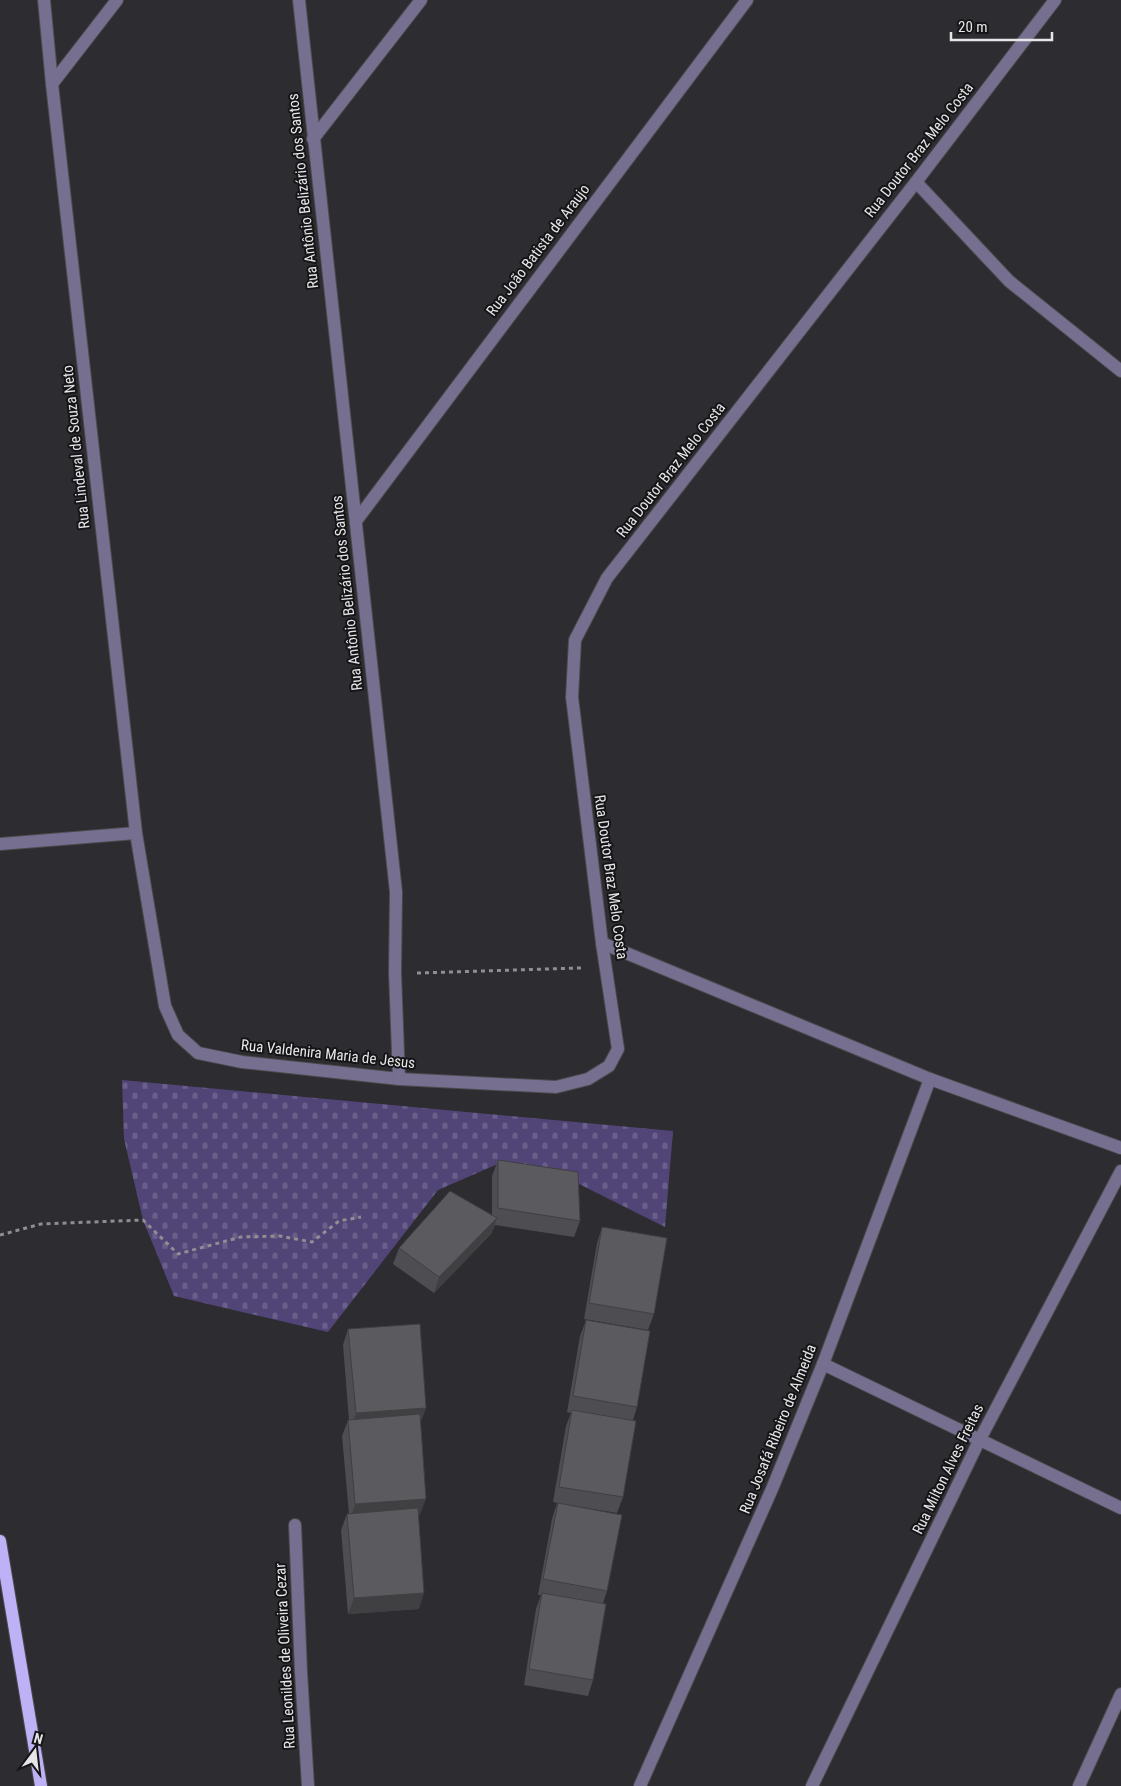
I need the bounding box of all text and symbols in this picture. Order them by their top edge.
scale bar [951,10,1052,42]
text: 20 m [958,18,988,36]
street label: Rua Doutor Braz Melo Costa [861,79,977,221]
street label: Rua Antônio Belizário dos Santos [284,92,322,290]
street label: Rua João Batista de Araujo [483,181,593,319]
street label: Rua Lindeval de Souza Neto [58,364,94,530]
street label: Rua Doutor Braz Melo Costa [613,399,729,541]
street label: Rua Antônio Belizário dos Santos [328,494,366,692]
street label: Rua Doutor Braz Melo Costa [591,794,631,960]
street label: Rua Valdenira Maria de Jesus [240,1036,416,1072]
street label: Rua Josafá Ribeiro de Almeida [736,1342,820,1516]
street label: Rua Milton Alves Freitas [909,1401,987,1537]
street label: Rua Leonildes de Oliveira Cezar [271,1562,299,1749]
north arrow [10,1726,60,1776]
text: N [32,1730,45,1747]

